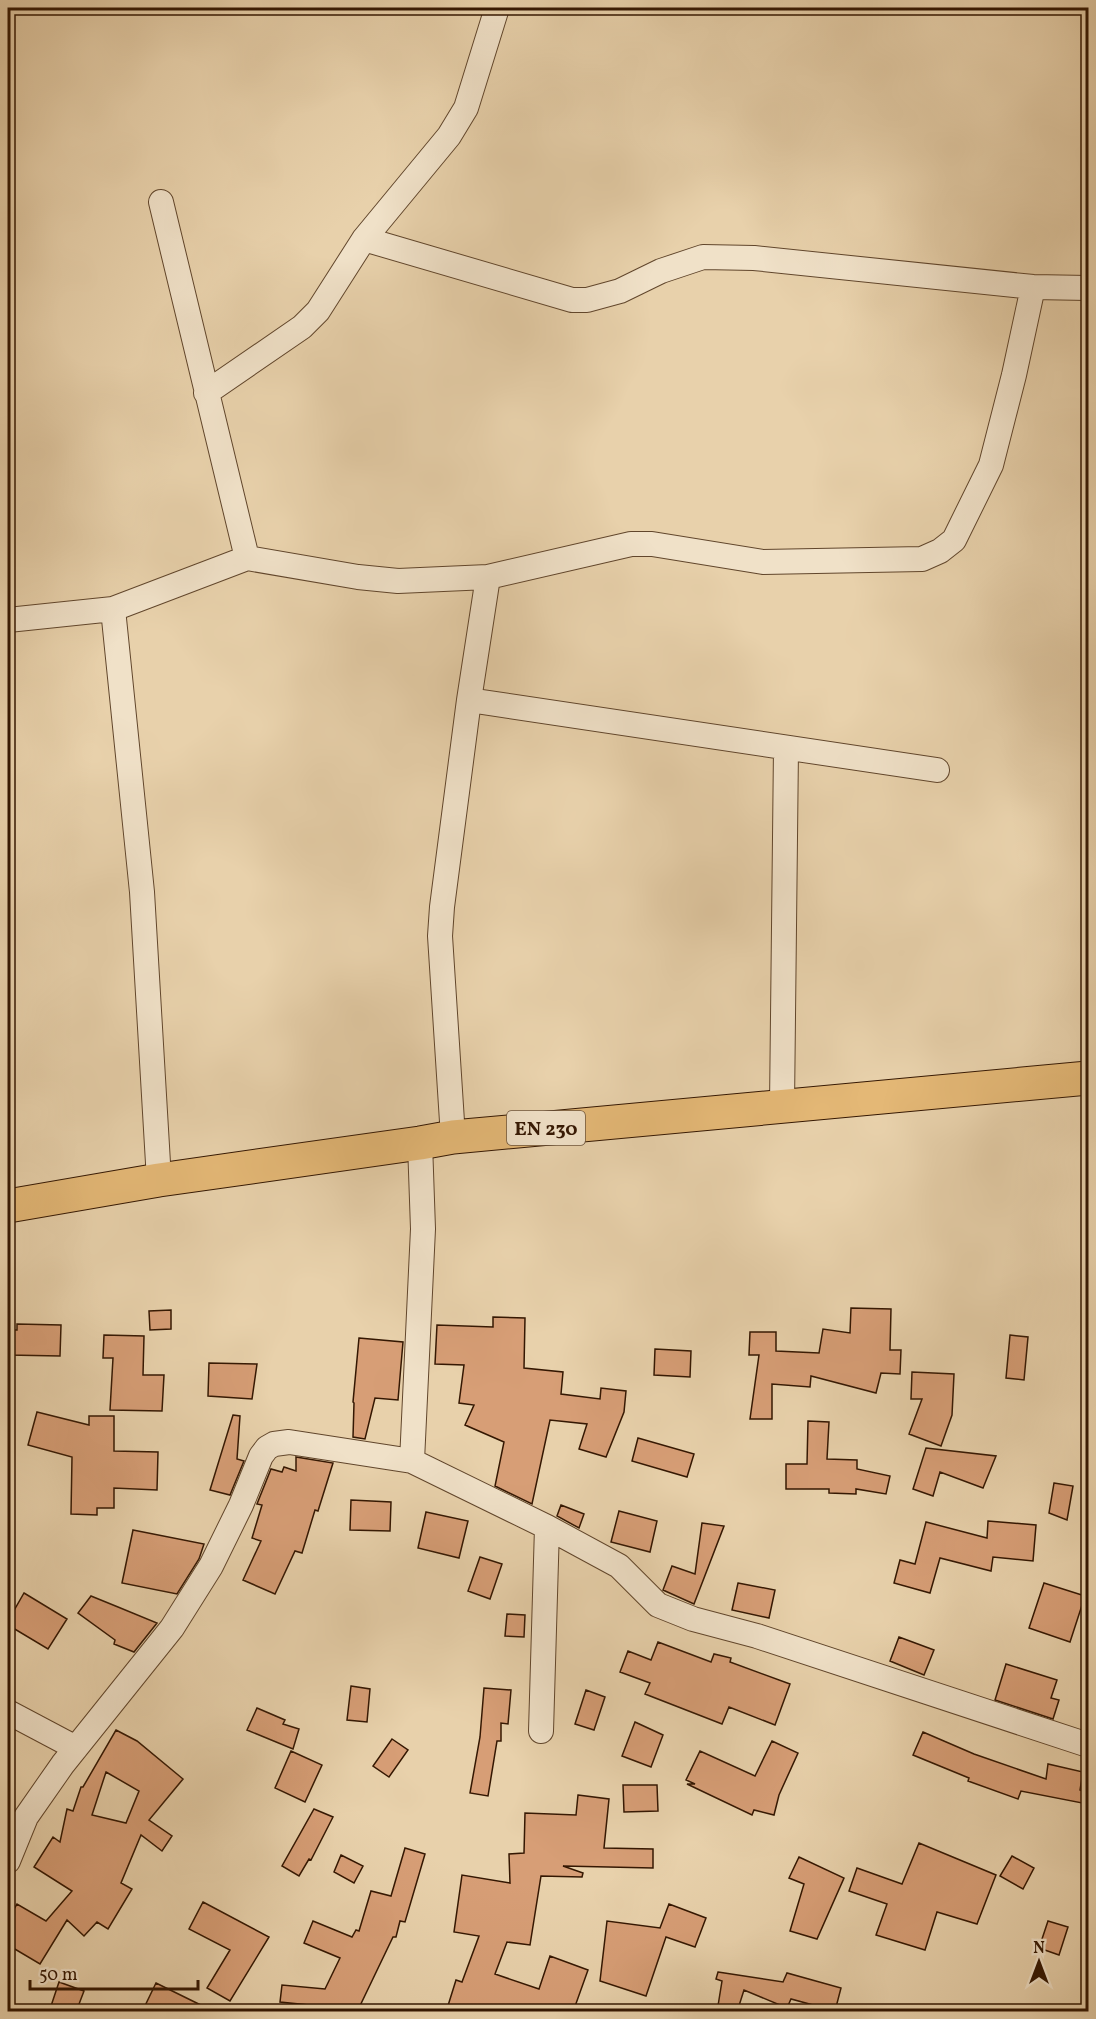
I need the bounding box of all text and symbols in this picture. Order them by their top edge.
road number: EN 230 [507,1111,585,1145]
north arrow [1009,1932,1069,1992]
text: N [1033,1938,1045,1960]
scale bar [30,1953,198,1991]
text: 50 m [39,1963,78,1988]

